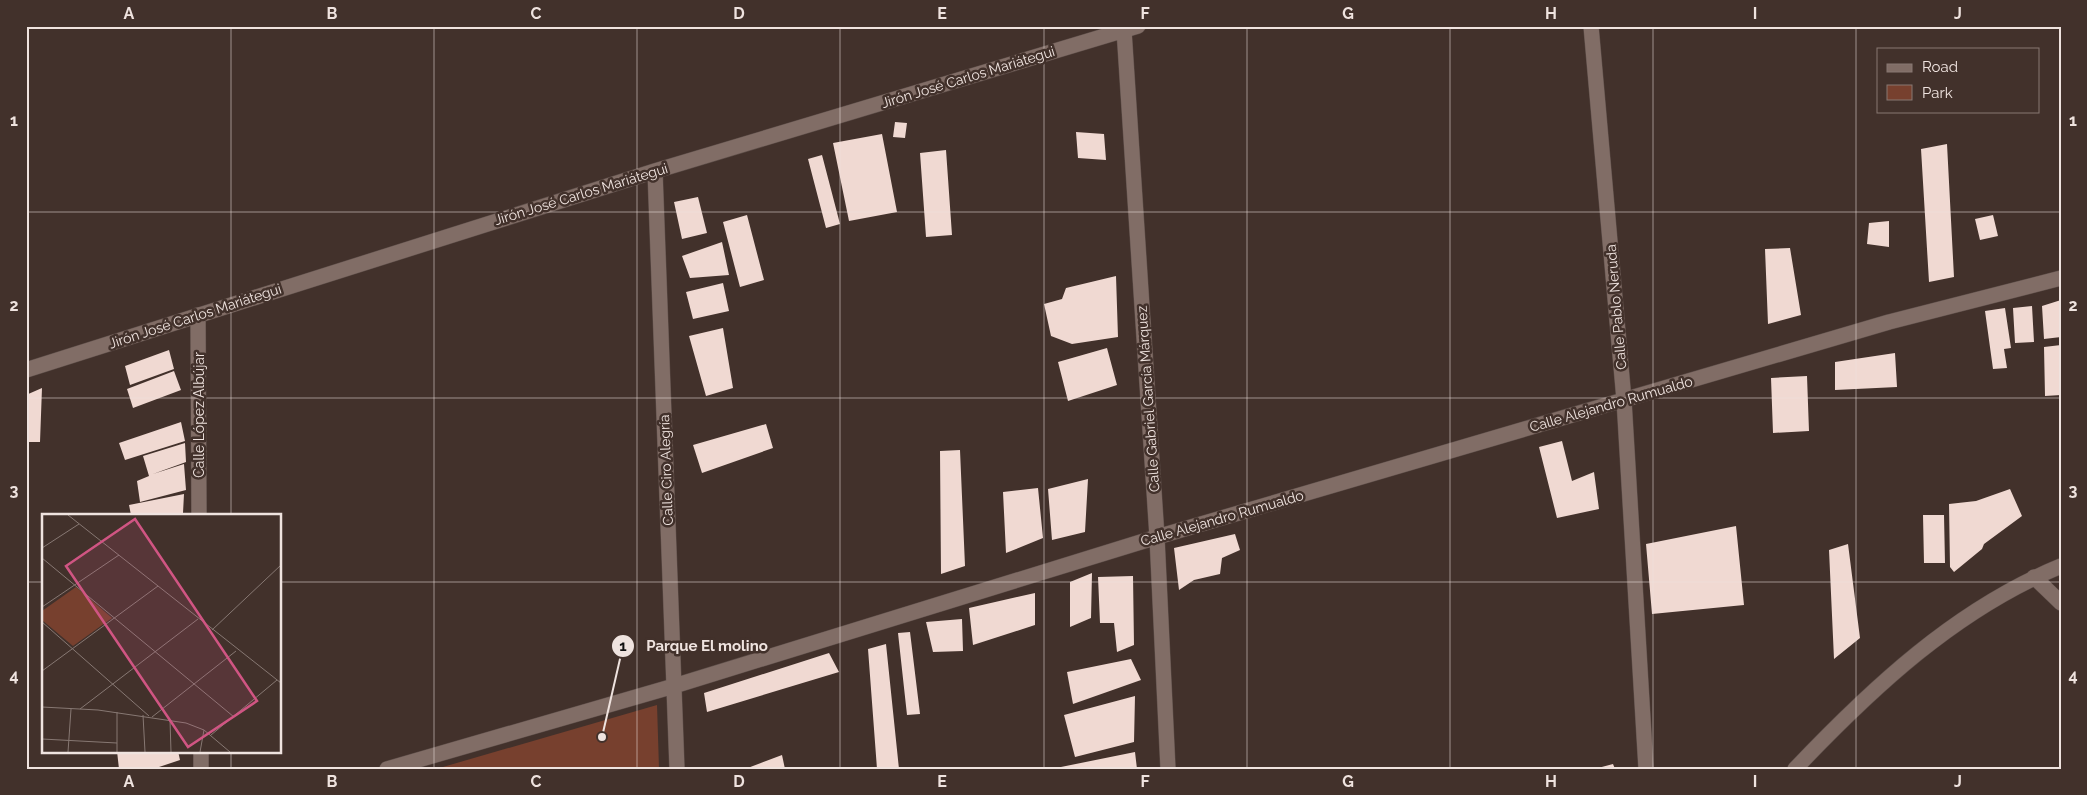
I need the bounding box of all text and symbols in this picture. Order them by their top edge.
text: A [124,4,135,23]
text: B [327,4,338,23]
text: C [531,4,542,23]
text: D [733,4,745,23]
text: E [937,4,947,23]
text: F [1140,4,1150,23]
text: G [1342,4,1354,23]
text: H [1545,4,1557,23]
text: I [1753,4,1757,23]
text: J [1954,4,1962,23]
street label: Jirón José Carlos Mariátegui [879,43,1057,111]
legend [1877,48,2040,112]
text: Road [1922,58,1958,76]
text: Park [1922,84,1953,102]
text: 1 [10,111,18,130]
text: 1 [2069,111,2077,130]
street label: Jirón José Carlos Mariátegui [492,160,670,228]
street label: Calle Pablo Neruda [1603,244,1629,370]
street label: Jirón José Carlos Mariátegui [107,281,283,351]
text: 2 [9,296,19,315]
text: 2 [2068,296,2078,315]
street label: Calle Gabriel García Márquez [1133,305,1162,493]
street label: Calle López Albújar [191,352,207,478]
street label: Calle Alejandro Rumualdo [1528,373,1694,435]
street label: Calle Ciro Alegría [656,414,676,526]
text: 3 [10,481,19,500]
text: 3 [2069,481,2078,500]
street label: Calle Alejandro Rumualdo [1139,487,1305,549]
inset map [42,514,281,752]
callout: Parque El molino [611,631,778,661]
text: 1 [619,637,627,655]
text: Parque El molino [646,637,768,655]
text: 4 [9,666,19,685]
text: 4 [2068,666,2078,685]
text: A [124,772,135,791]
text: B [327,772,338,791]
text: C [531,772,542,791]
text: D [733,772,745,791]
text: E [937,772,947,791]
text: F [1140,772,1150,791]
text: G [1342,772,1354,791]
text: H [1545,772,1557,791]
text: I [1753,772,1757,791]
text: J [1954,772,1962,791]

